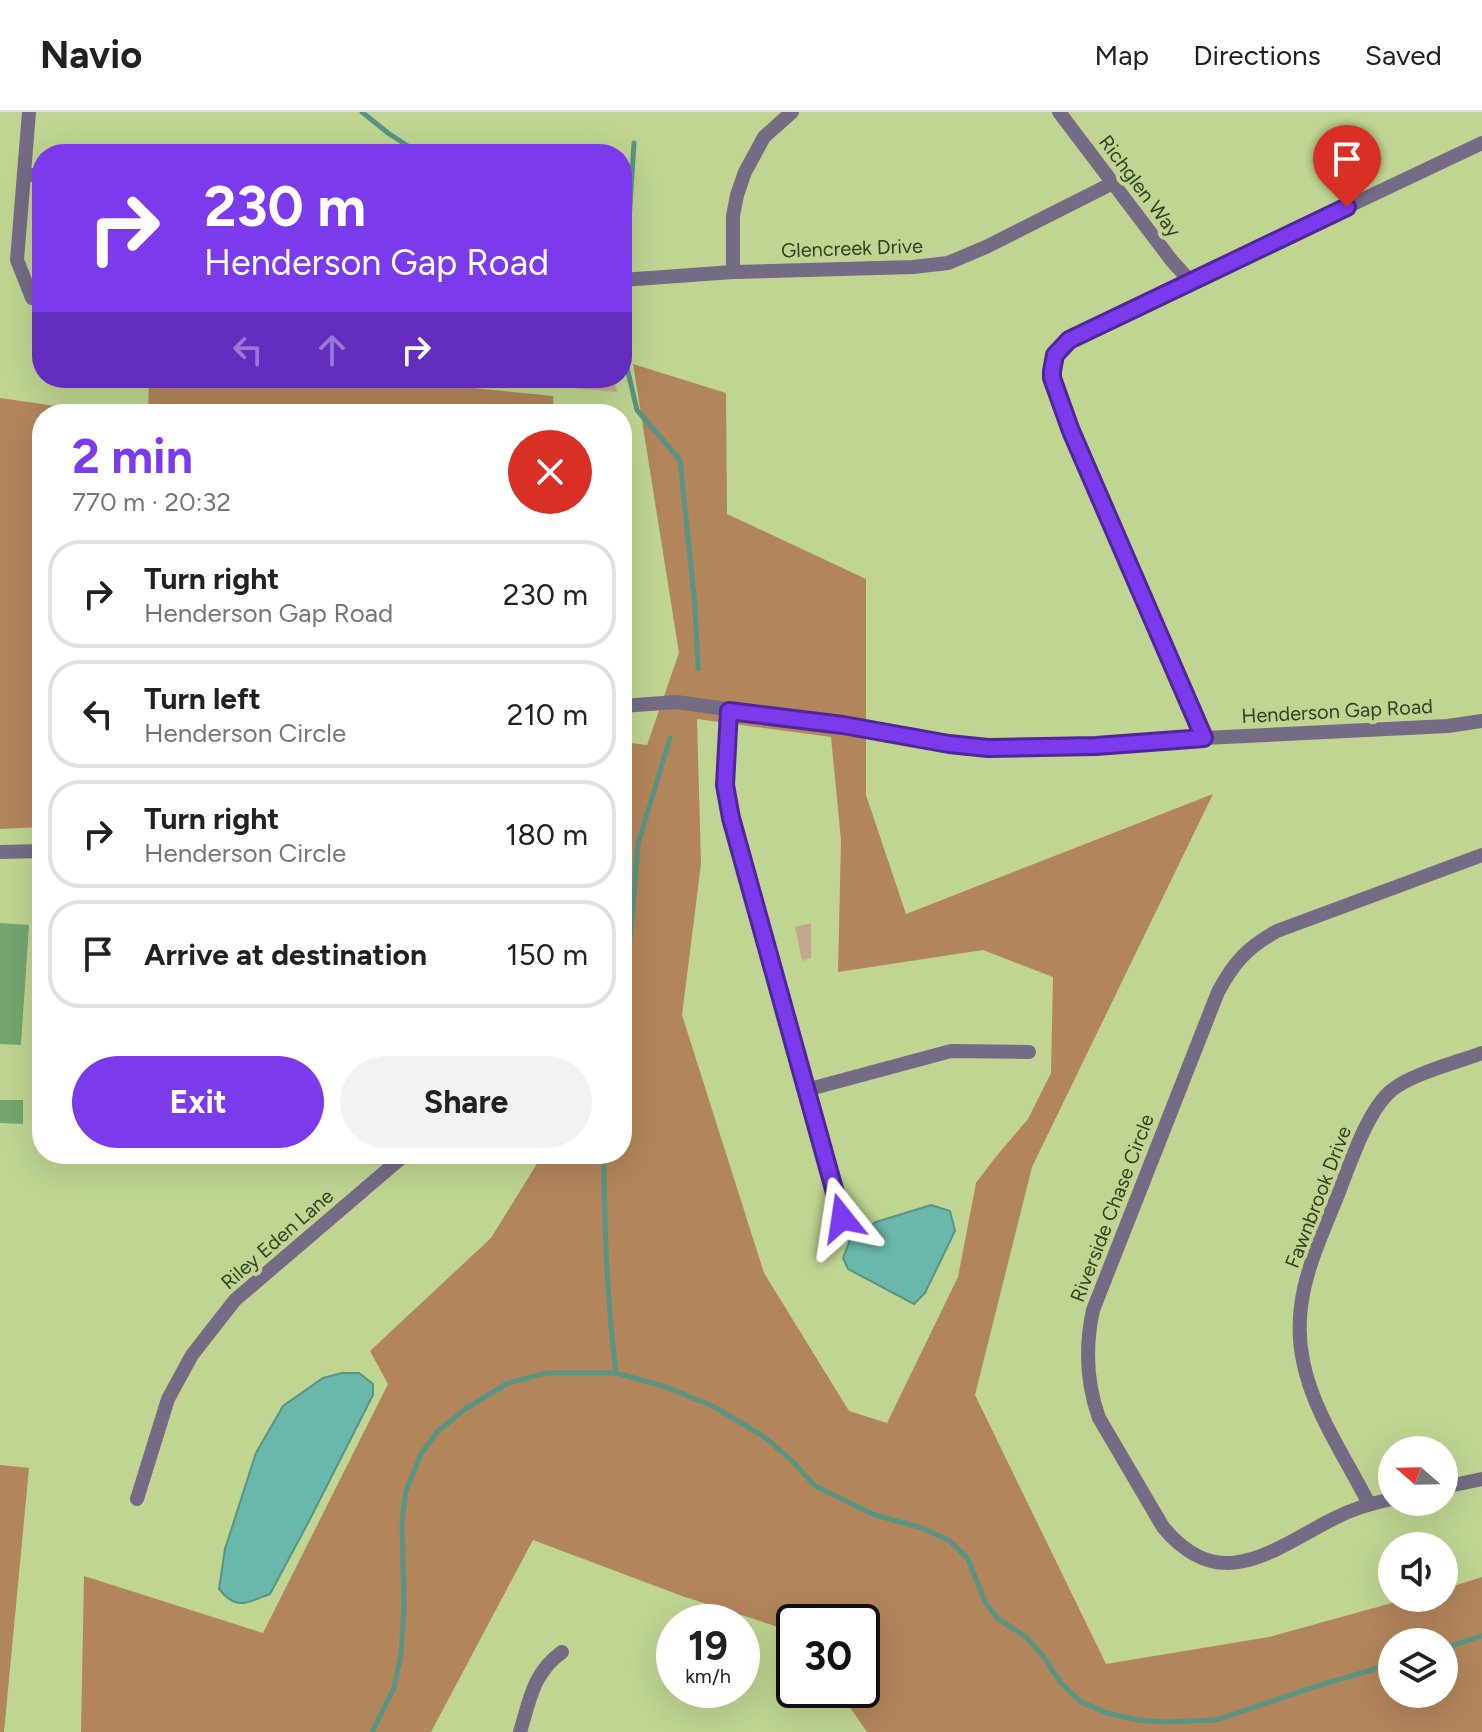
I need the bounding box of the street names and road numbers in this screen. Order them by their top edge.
street label: Richglen Way [1094,130,1186,242]
street label: Glencreek Drive [781,234,923,262]
street label: Henderson Gap Road [1241,694,1433,728]
street label: Riverside Chase Circle [1065,1111,1159,1305]
street label: Fawnbrook Drive [1280,1123,1356,1271]
street label: Riley Eden Lane [216,1184,338,1294]

